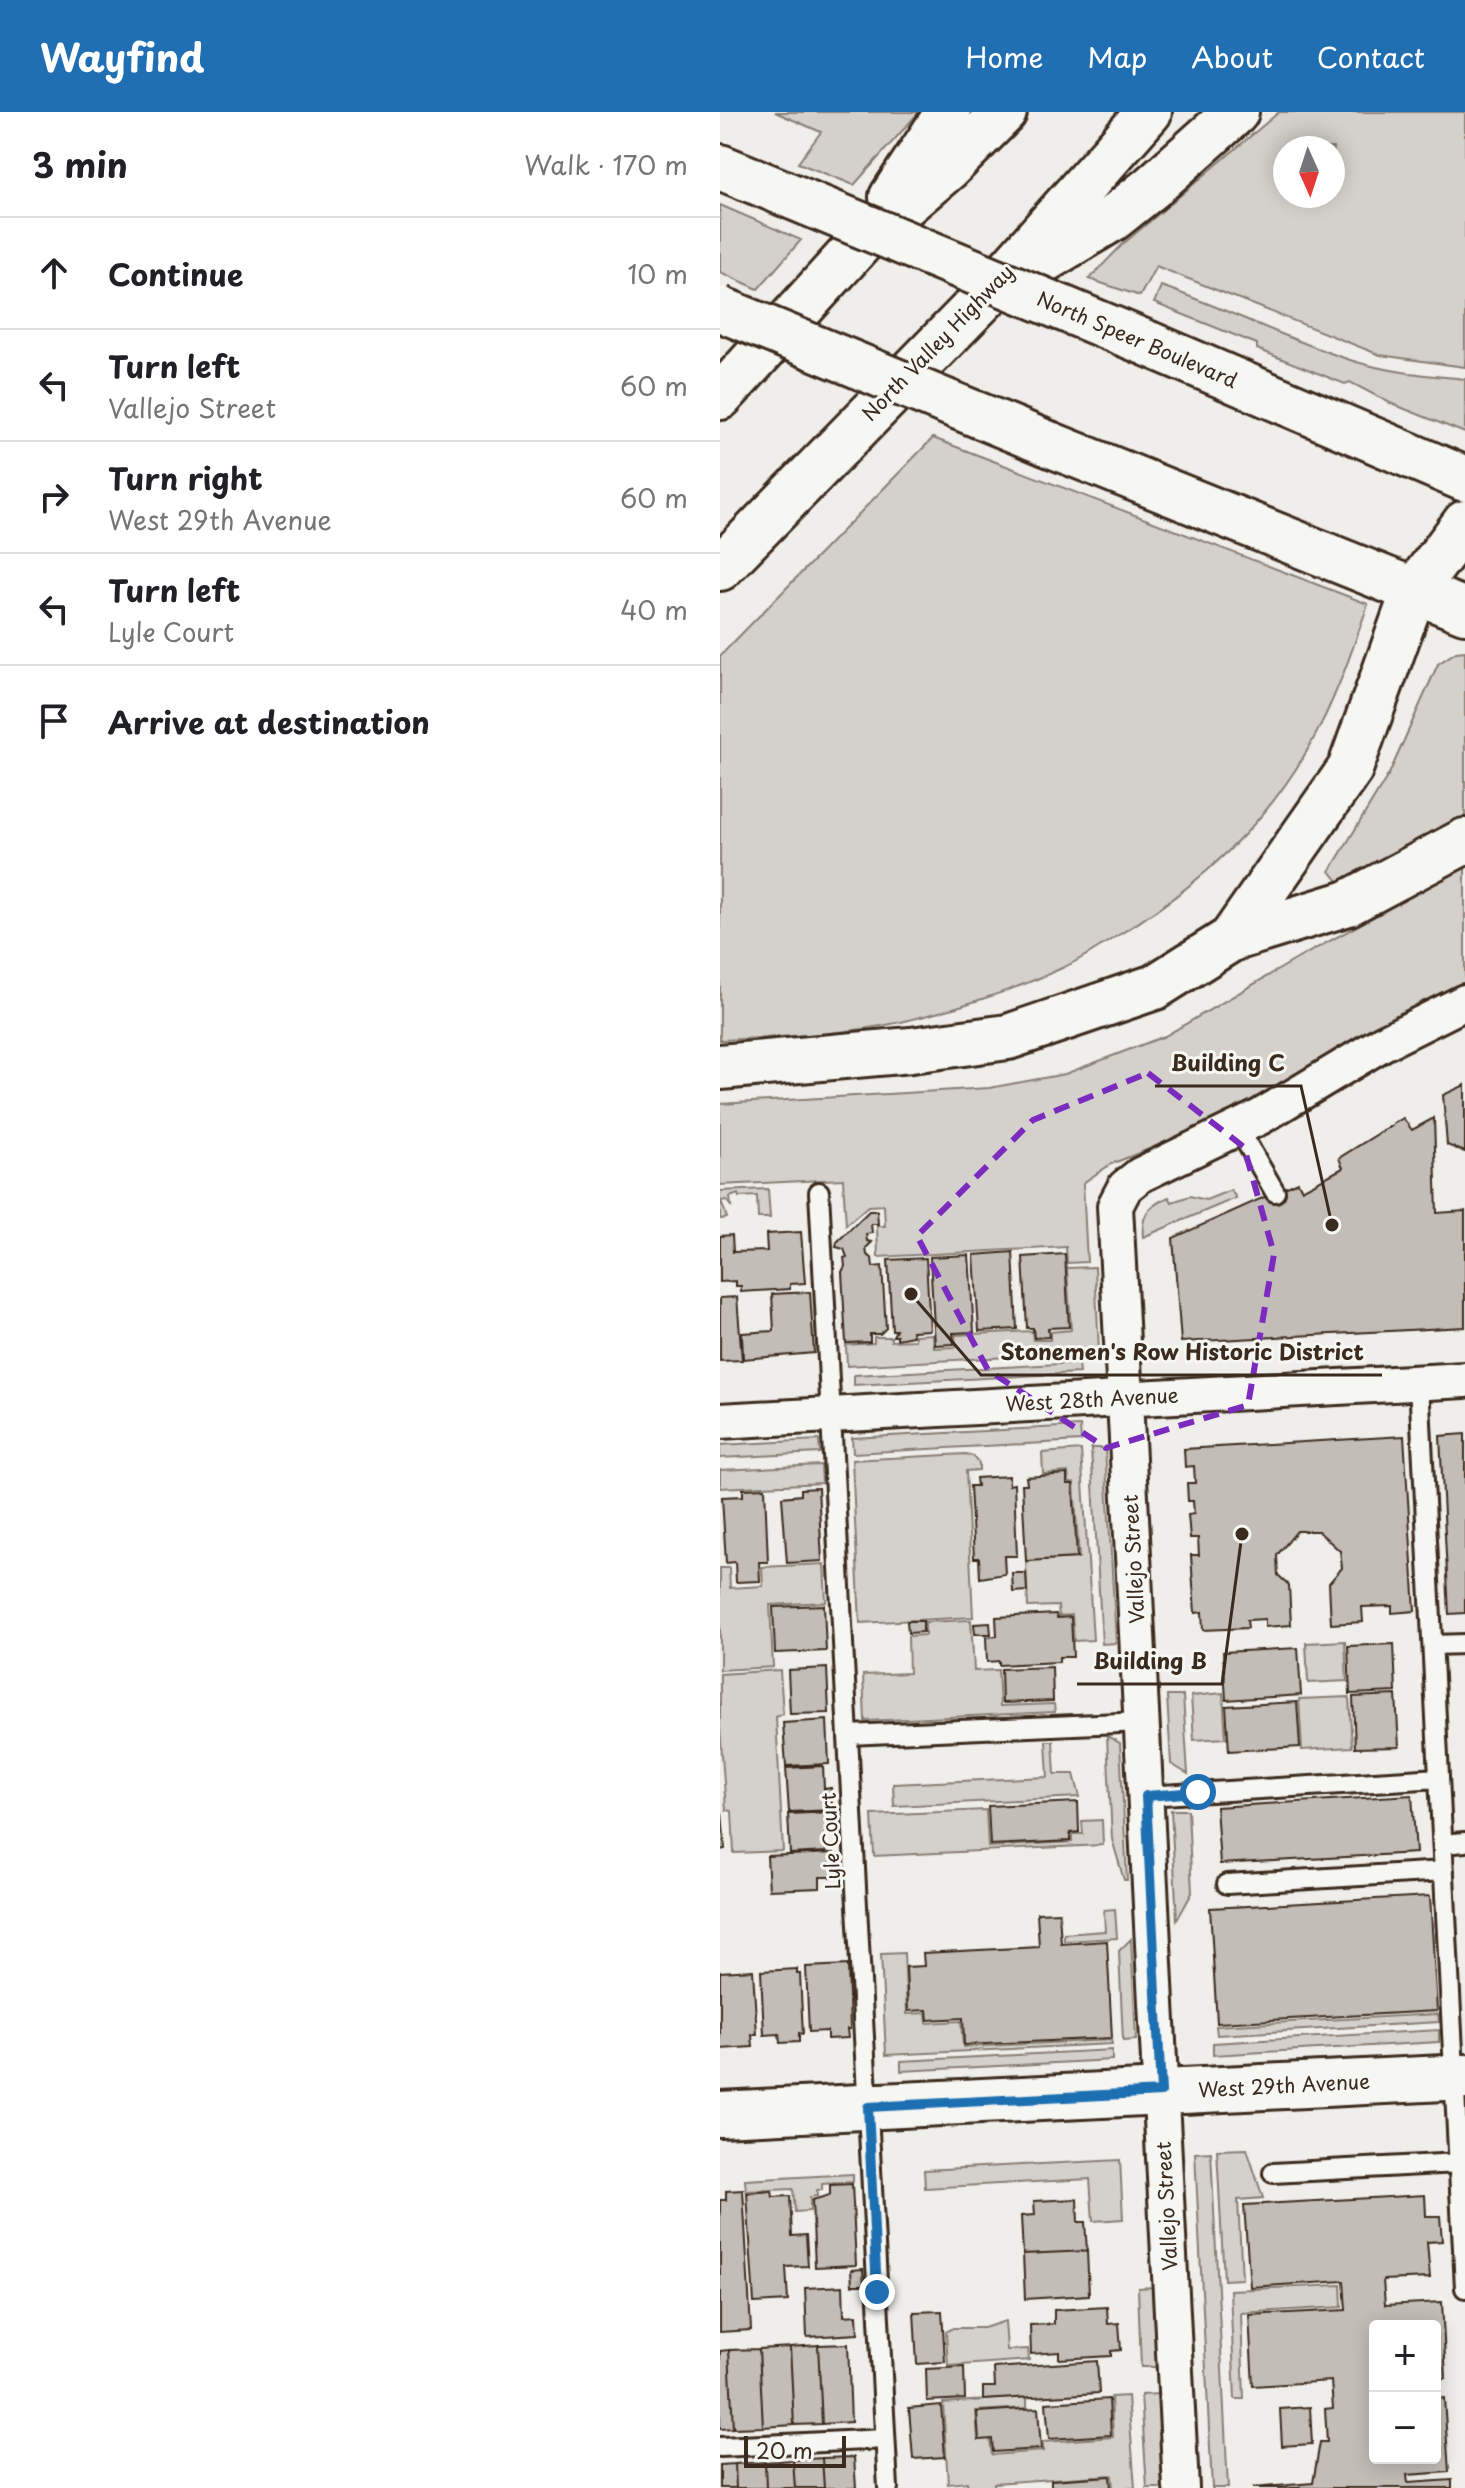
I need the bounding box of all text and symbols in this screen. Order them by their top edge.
text: Wayfind [40,28,204,85]
text: Home [965,35,1043,78]
text: Map [1087,35,1147,78]
text: About [1191,35,1273,78]
text: Contact [1317,35,1425,78]
north arrow [1273,136,1345,208]
text: 3 min [32,138,128,190]
text: Walk · 170 m [524,145,688,184]
icon: ahead [32,251,76,295]
text: Continue [108,251,243,296]
text: 10 m [627,254,688,293]
street label: North Valley Highway [854,257,1020,427]
street label: North Speer Boulevard [1032,283,1242,395]
text: Turn left [108,343,240,388]
icon: left [32,363,76,407]
text: 60 m [620,366,688,405]
text: Vallejo Street [108,388,276,427]
text: Turn right [108,455,263,500]
icon: right [32,475,76,519]
text: 60 m [620,478,688,517]
text: West 29th Avenue [108,500,332,539]
text: Turn left [108,567,240,612]
icon: left [32,587,76,631]
text: 40 m [620,590,688,629]
text: Lyle Court [108,612,234,651]
icon: arrive [32,699,76,743]
text: Arrive at destination [108,699,430,744]
callout: Building C [1155,1040,1301,1086]
text: Building C [1171,1045,1285,1078]
callout: Stonemen's Row Historic District [981,1329,1382,1375]
text: Stonemen's Row Historic District [1000,1334,1364,1367]
street label: West 28th Avenue [1005,1379,1179,1419]
street label: Vallejo Street [1115,1494,1151,1624]
callout: Building B [1077,1638,1222,1684]
text: Building B [1093,1643,1207,1676]
route start [1180,1774,1216,1810]
street label: Lyle Court [812,1792,848,1890]
street label: West 29th Avenue [1197,2066,1371,2104]
street label: Vallejo Street [1148,2141,1184,2271]
route end [859,2274,895,2310]
map controls [1369,2320,1441,2464]
button: + [1369,2320,1441,2392]
button: − [1369,2392,1441,2464]
scale bar [744,2432,846,2468]
text: 20 m [756,2433,813,2466]

